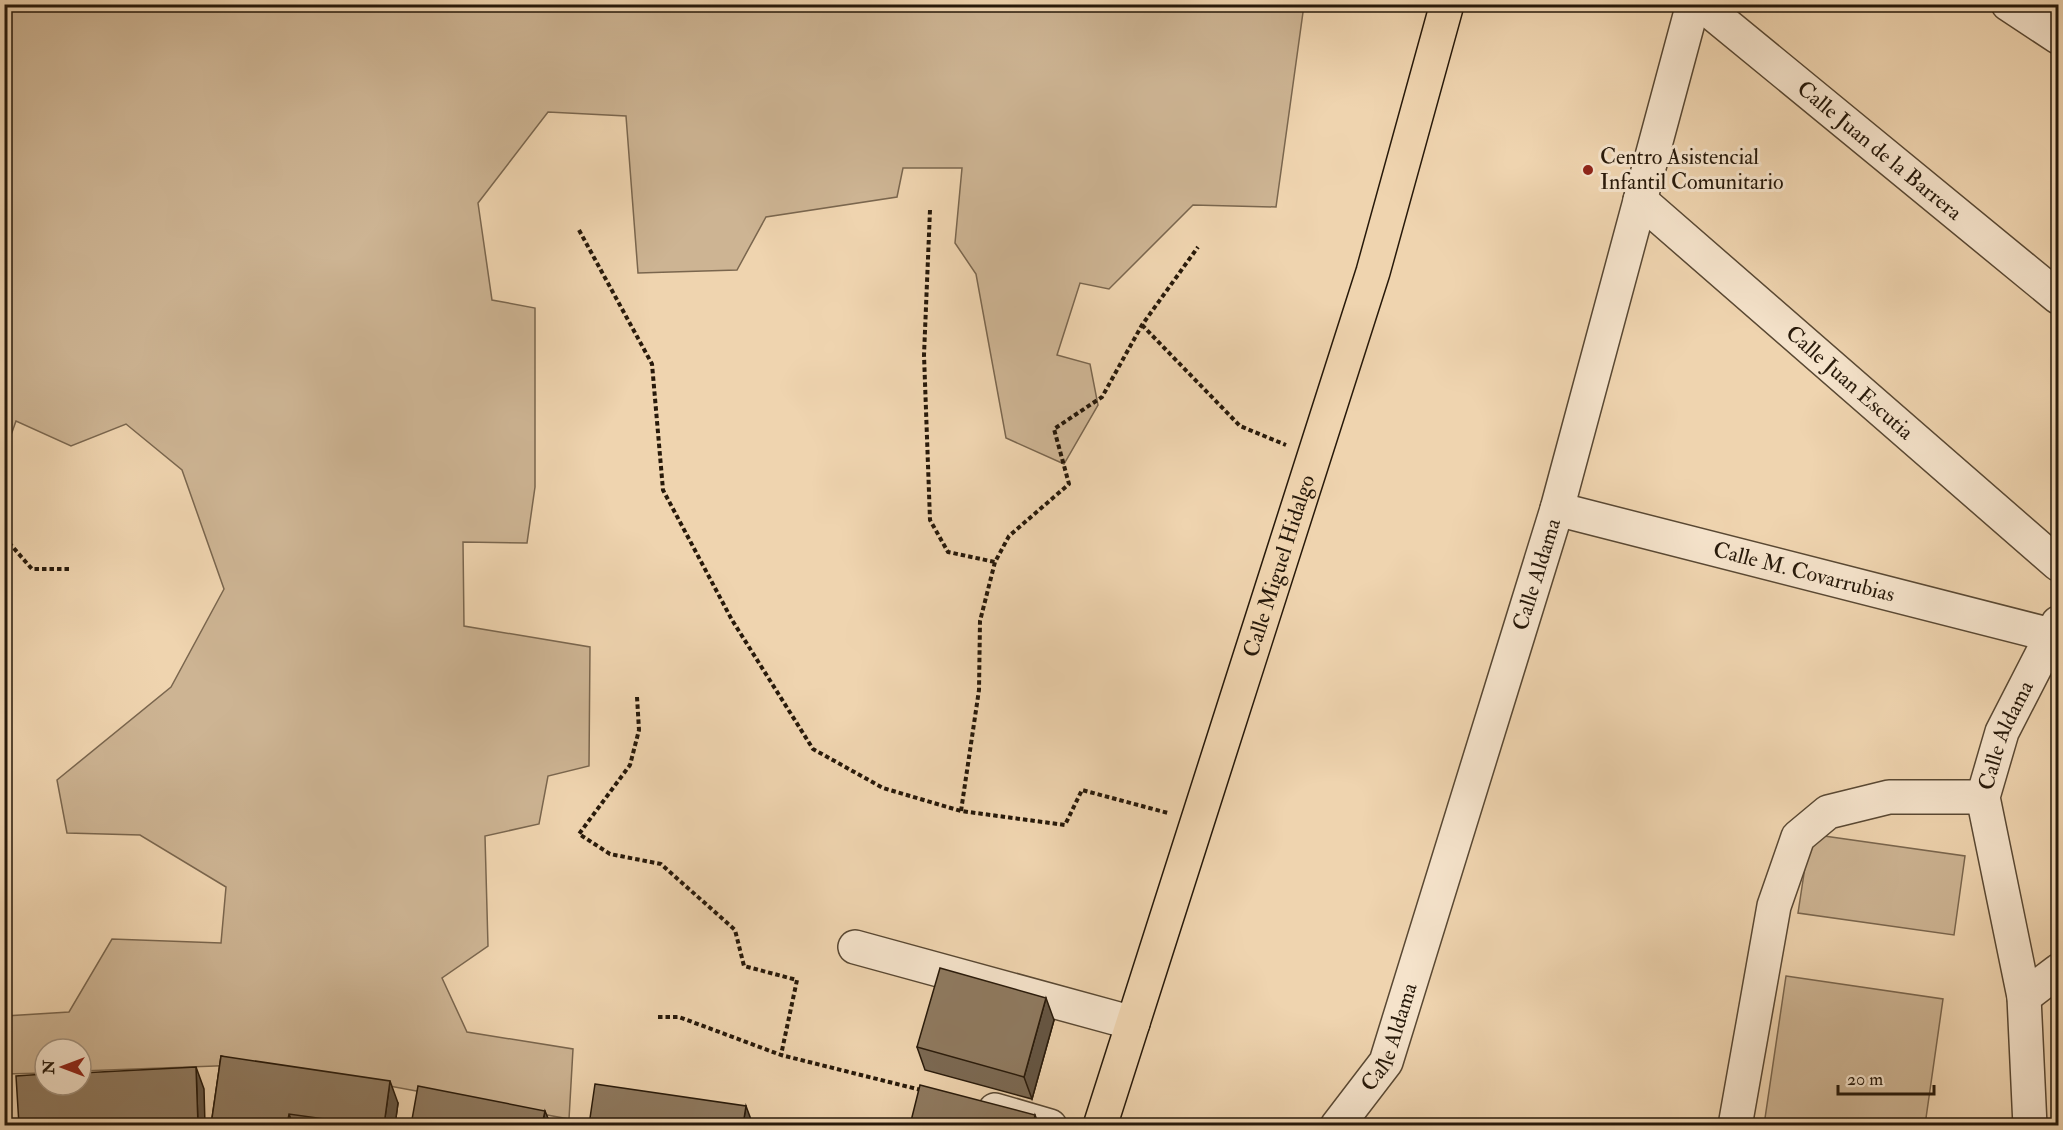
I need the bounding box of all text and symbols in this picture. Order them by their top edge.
street label: Calle Juan de la Barrera [1791,75,1969,227]
place label: Centro Asistencial Infantil Comunitario [1600,143,1784,196]
marker: Centro Asistencial Infantil Comunitario [1581,163,1595,177]
street label: Calle Juan Escutia [1780,319,1920,447]
street label: Calle Miguel Hidalgo [1237,471,1321,661]
street label: Calle Aldama [1506,514,1568,634]
street label: Calle M. Covarrubias [1710,535,1898,609]
street label: Calle Aldama [1972,675,2040,793]
street label: Calle Aldama [1355,978,1424,1097]
north arrow [33,1037,93,1097]
scale bar [1838,1058,1934,1096]
text: N [39,1059,59,1075]
text: 20 m [1847,1068,1883,1091]

